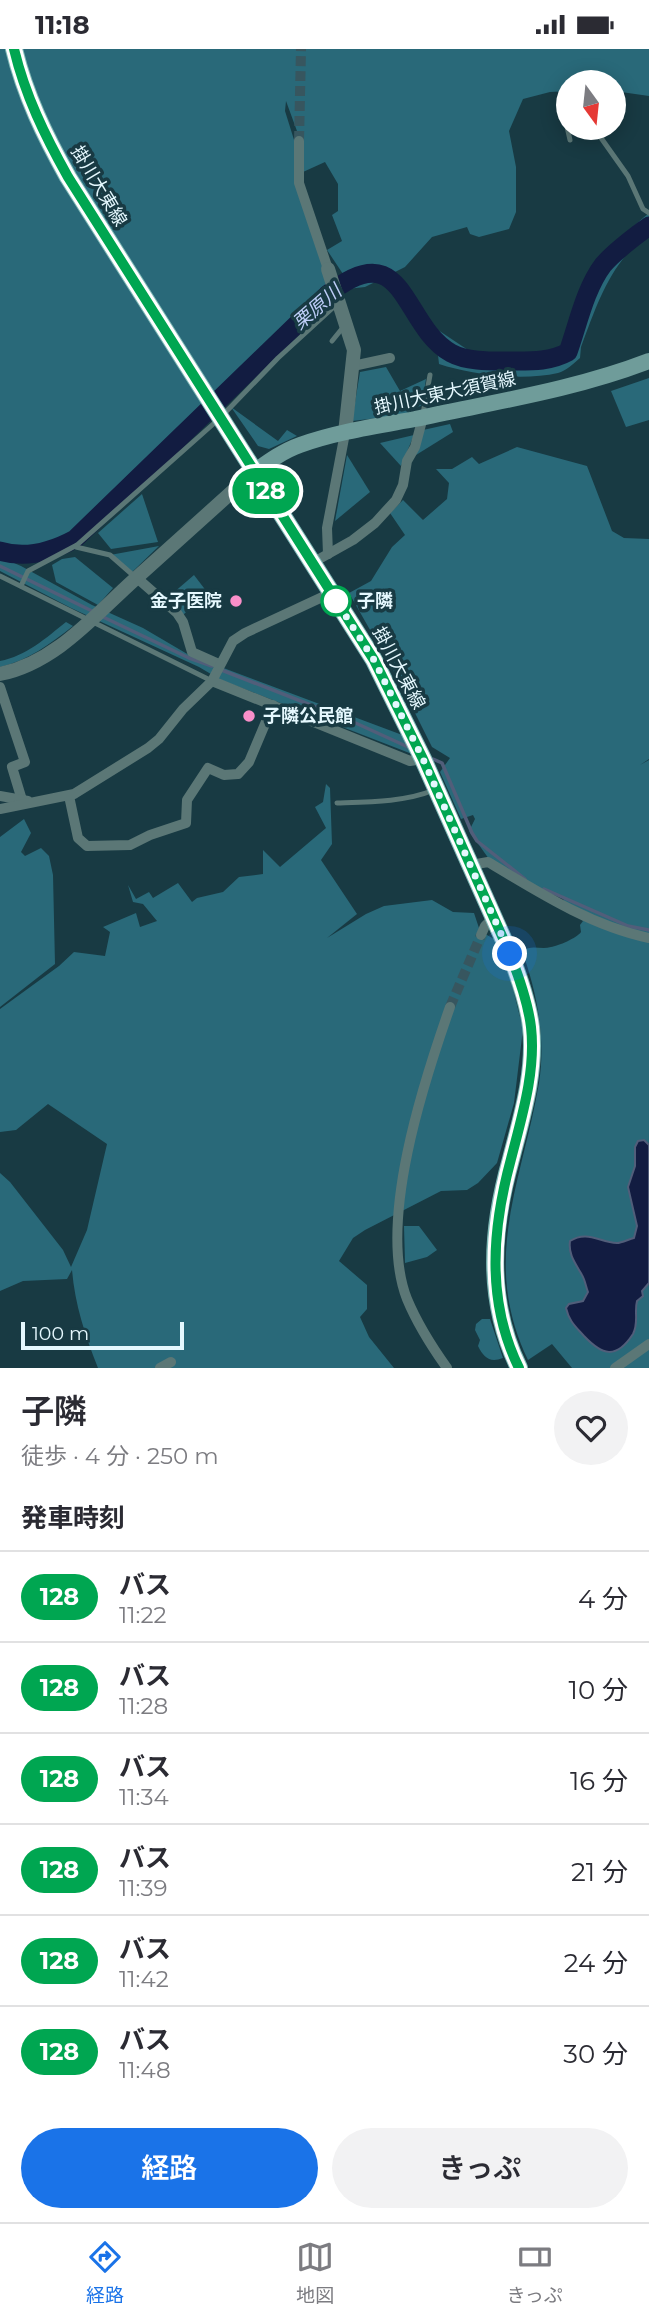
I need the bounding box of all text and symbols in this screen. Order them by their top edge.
text: 11:18 [35,9,90,41]
north arrow [556,70,626,140]
map controls [556,70,626,140]
street label: 掛川大東線 [66,142,132,230]
water label: 栗原川 [288,278,348,334]
street label: 掛川大東大須賀線 [372,367,518,419]
line badge: 128 [226,468,306,514]
text: 128 [246,476,286,505]
marker: 子隣 [321,586,351,616]
place label: 金子医院 [150,590,222,612]
place label: 子隣 [357,590,393,612]
marker: 金子医院 [228,593,244,609]
street label: 掛川大東線 [368,623,430,713]
place label: 子隣公民館 [263,705,353,727]
marker: 子隣公民館 [241,708,257,724]
your location [492,936,527,971]
scale bar [21,1319,184,1351]
text: 100 m [32,1322,89,1345]
text: 子隣 [21,1391,87,1431]
button: heart [554,1391,628,1465]
text: 徒歩 · 4 分 · 250 m [21,1442,219,1470]
text: 発車時刻 [21,1502,125,1534]
text: バス [119,1569,171,1601]
text: 128 [40,1582,79,1611]
text: 4 分 [578,1583,628,1615]
text: 11:22 [119,1601,167,1629]
text: バス [119,1660,171,1692]
text: 128 [40,1673,79,1702]
text: 10 分 [569,1674,628,1706]
text: 11:28 [119,1692,168,1720]
text: バス [119,1751,171,1783]
text: 128 [40,1764,79,1793]
text: 16 分 [570,1765,628,1797]
text: 11:34 [119,1783,169,1811]
text: バス [119,1842,171,1874]
text: 128 [40,1855,79,1884]
text: 21 分 [571,1856,628,1888]
text: 11:39 [119,1874,167,1902]
text: バス [119,1933,171,1965]
text: 128 [40,1946,79,1975]
text: 24 分 [564,1947,628,1979]
text: 11:42 [119,1965,169,1993]
text: バス [119,2024,171,2056]
text: 128 [40,2037,79,2066]
text: 30 分 [563,2038,628,2070]
text: 11:48 [119,2056,171,2084]
button: 経路 [21,2128,318,2208]
button: きっぷ [332,2128,628,2208]
tab: 経路 [86,2238,124,2307]
tab: 地図 [296,2238,334,2307]
tab: きっぷ [507,2238,563,2307]

